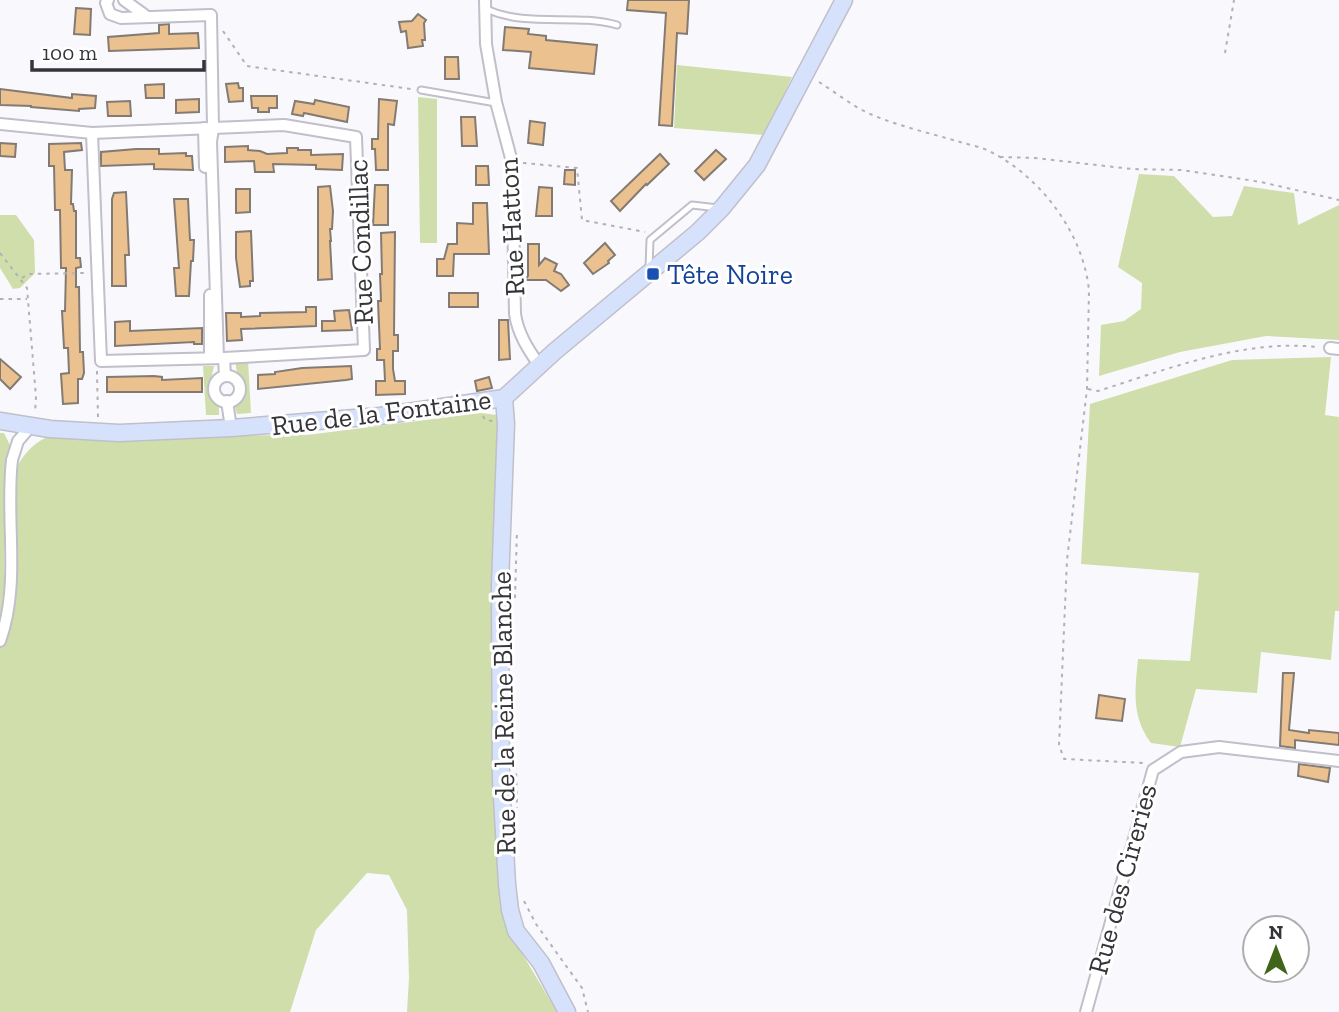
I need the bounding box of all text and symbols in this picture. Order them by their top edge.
scale bar [32,28,203,72]
text: 100 m [42,40,97,65]
street label: Rue Hatton [491,157,532,297]
street label: Rue Condillac [341,159,380,325]
place label: Tête Noire [667,258,793,291]
marker: Tête Noire [645,266,661,282]
street label: Rue de la Fontaine [269,383,493,442]
street label: Rue de la Reine Blanche [485,571,522,855]
street label: Rue des Cireries [1081,780,1164,978]
north arrow [1241,914,1311,984]
text: N [1269,921,1283,944]

